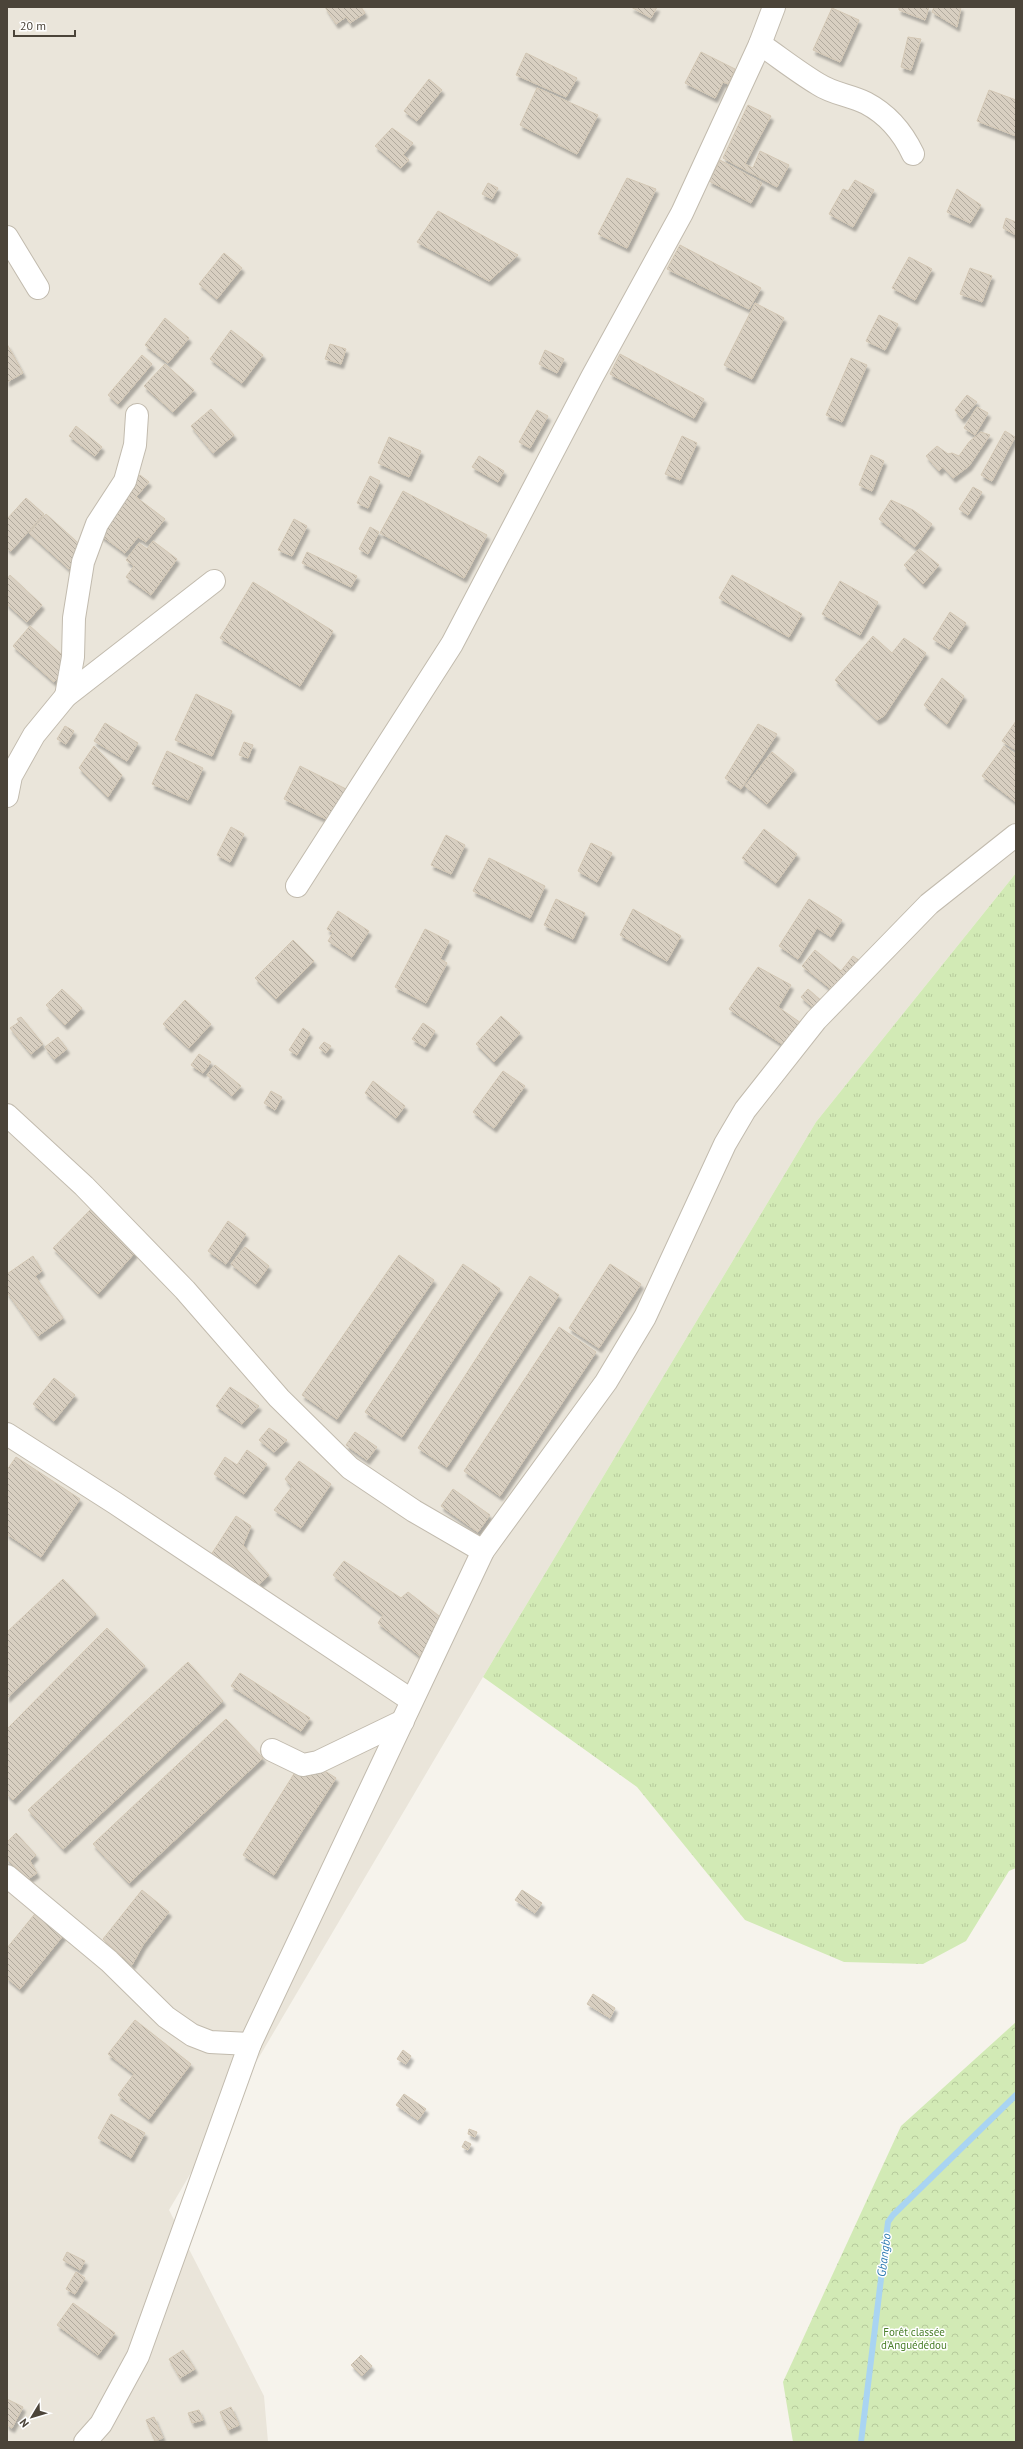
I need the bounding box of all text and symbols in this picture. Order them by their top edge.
scale bar [14,12,75,38]
text: 20 m [20,18,46,33]
water label: Gbangbo [873,2232,894,2278]
park label: Forêt classée d’Anguédédou [881,2325,947,2352]
north arrow [12,2397,52,2437]
text: N [16,2416,32,2430]

